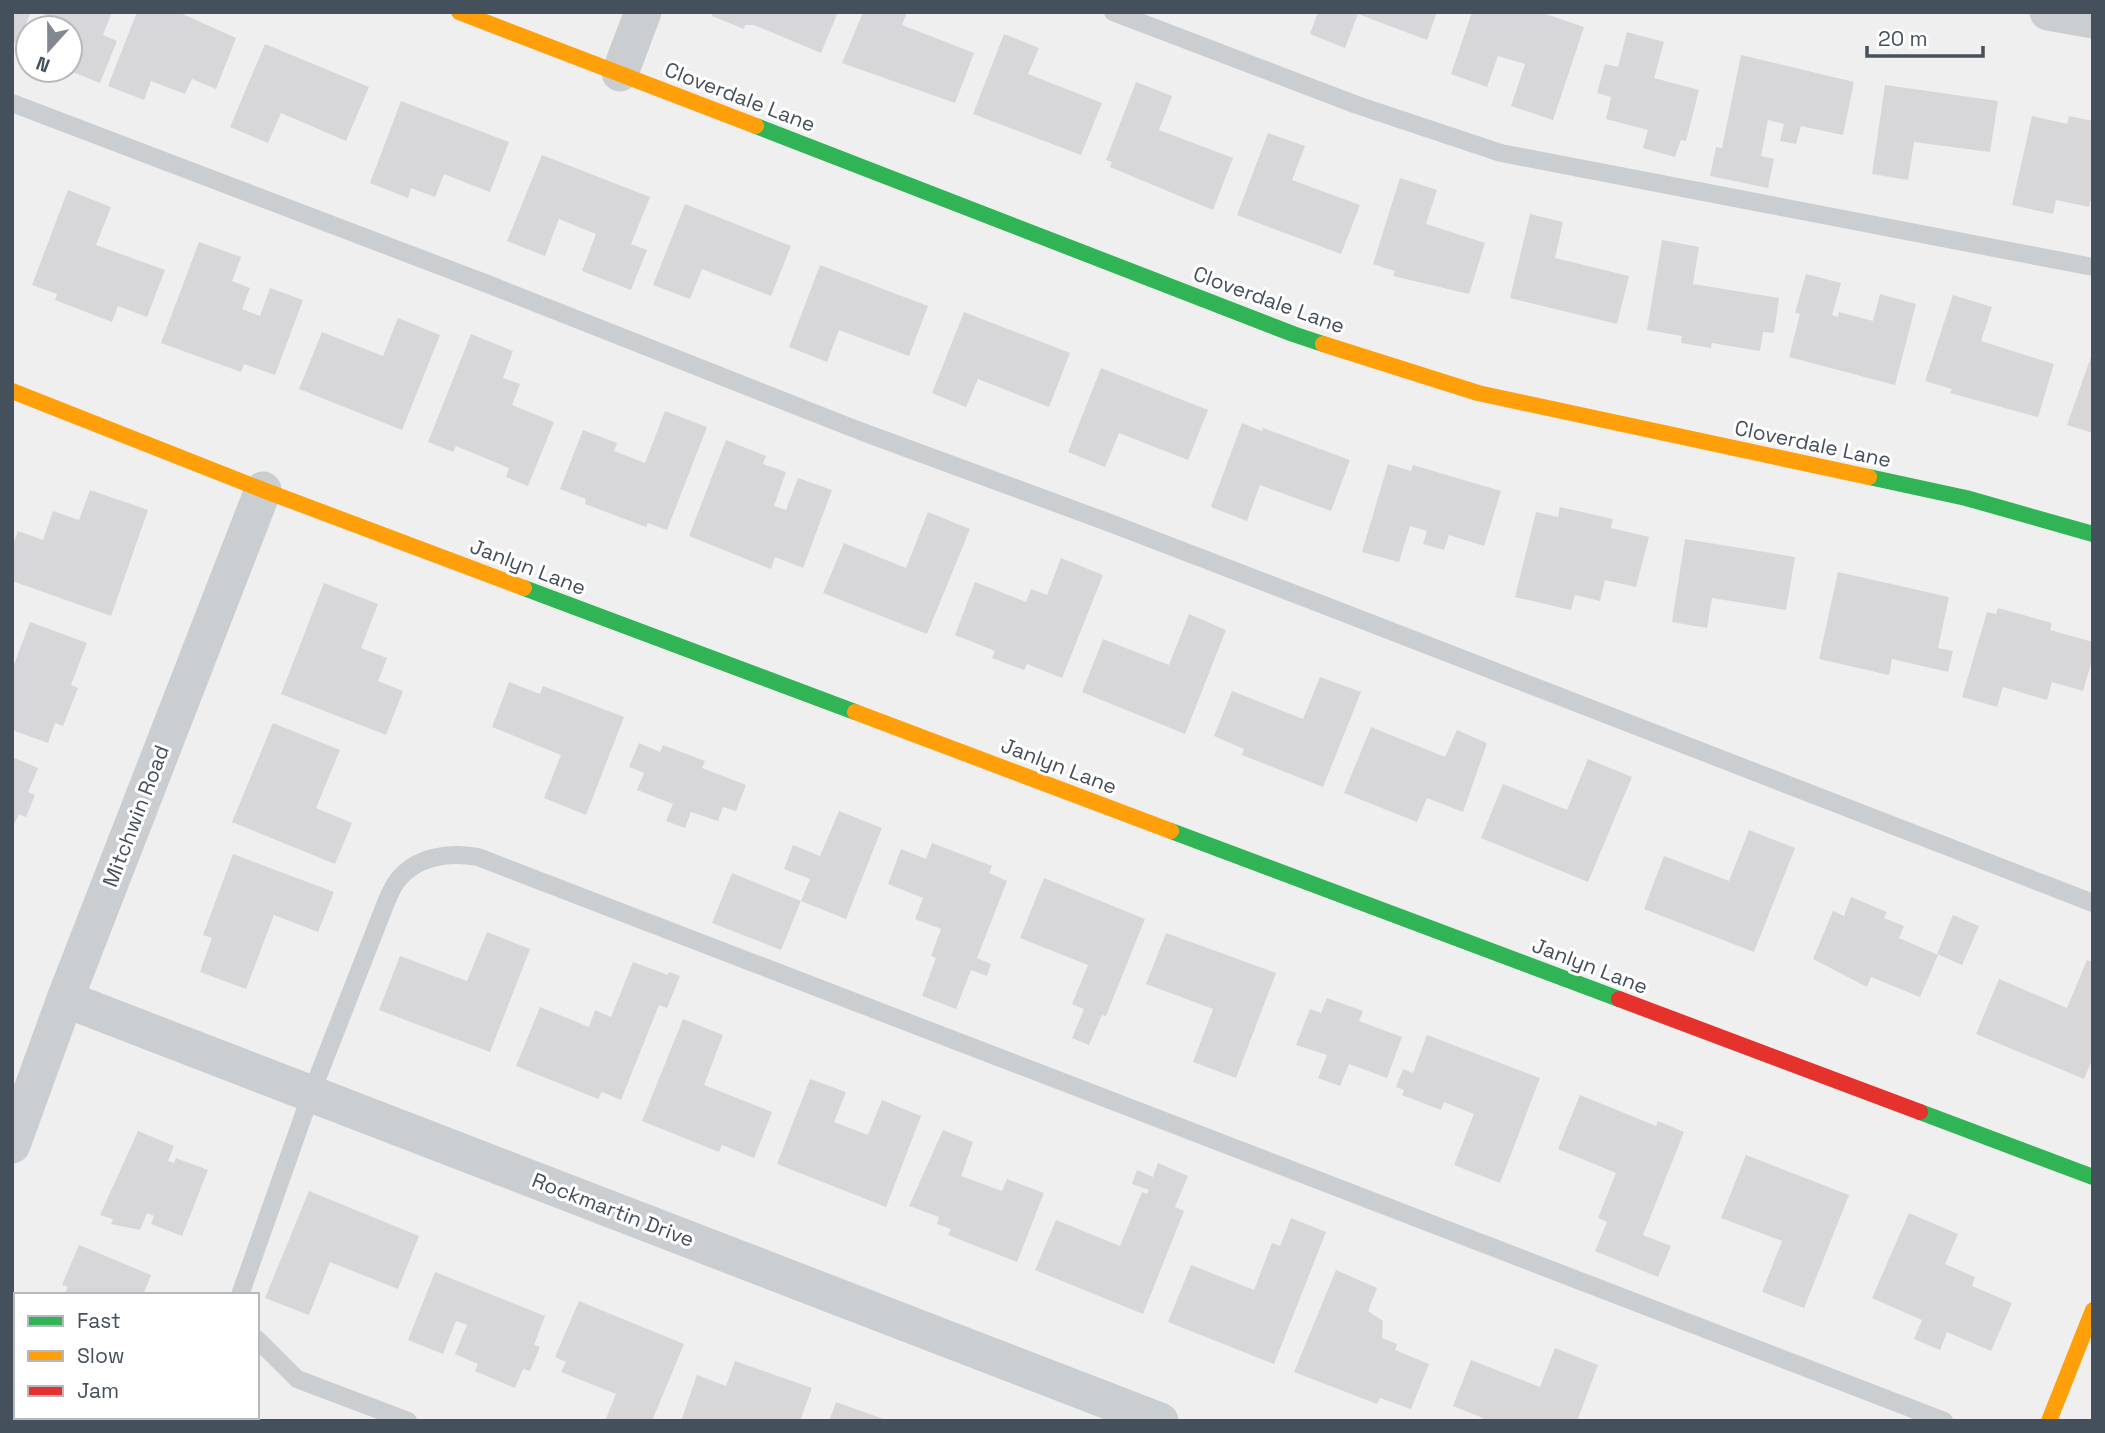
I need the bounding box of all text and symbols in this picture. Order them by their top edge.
north arrow [14,14,84,84]
scale bar [1867,14,1982,58]
text: 20 m [1878,25,1928,52]
text: N [33,50,54,78]
street label: Cloverdale Lane [661,55,819,138]
street label: Cloverdale Lane [1190,260,1349,339]
street label: Cloverdale Lane [1732,414,1894,473]
street label: Janlyn Lane [466,532,590,601]
street label: Janlyn Lane [997,731,1121,800]
street label: Mitchwin Road [96,741,175,891]
street label: Janlyn Lane [1528,931,1652,1000]
street label: Rockmartin Drive [528,1166,698,1253]
legend [14,1293,259,1419]
text: Fast [77,1307,121,1334]
text: Slow [77,1342,125,1369]
text: Jam [77,1377,119,1404]

